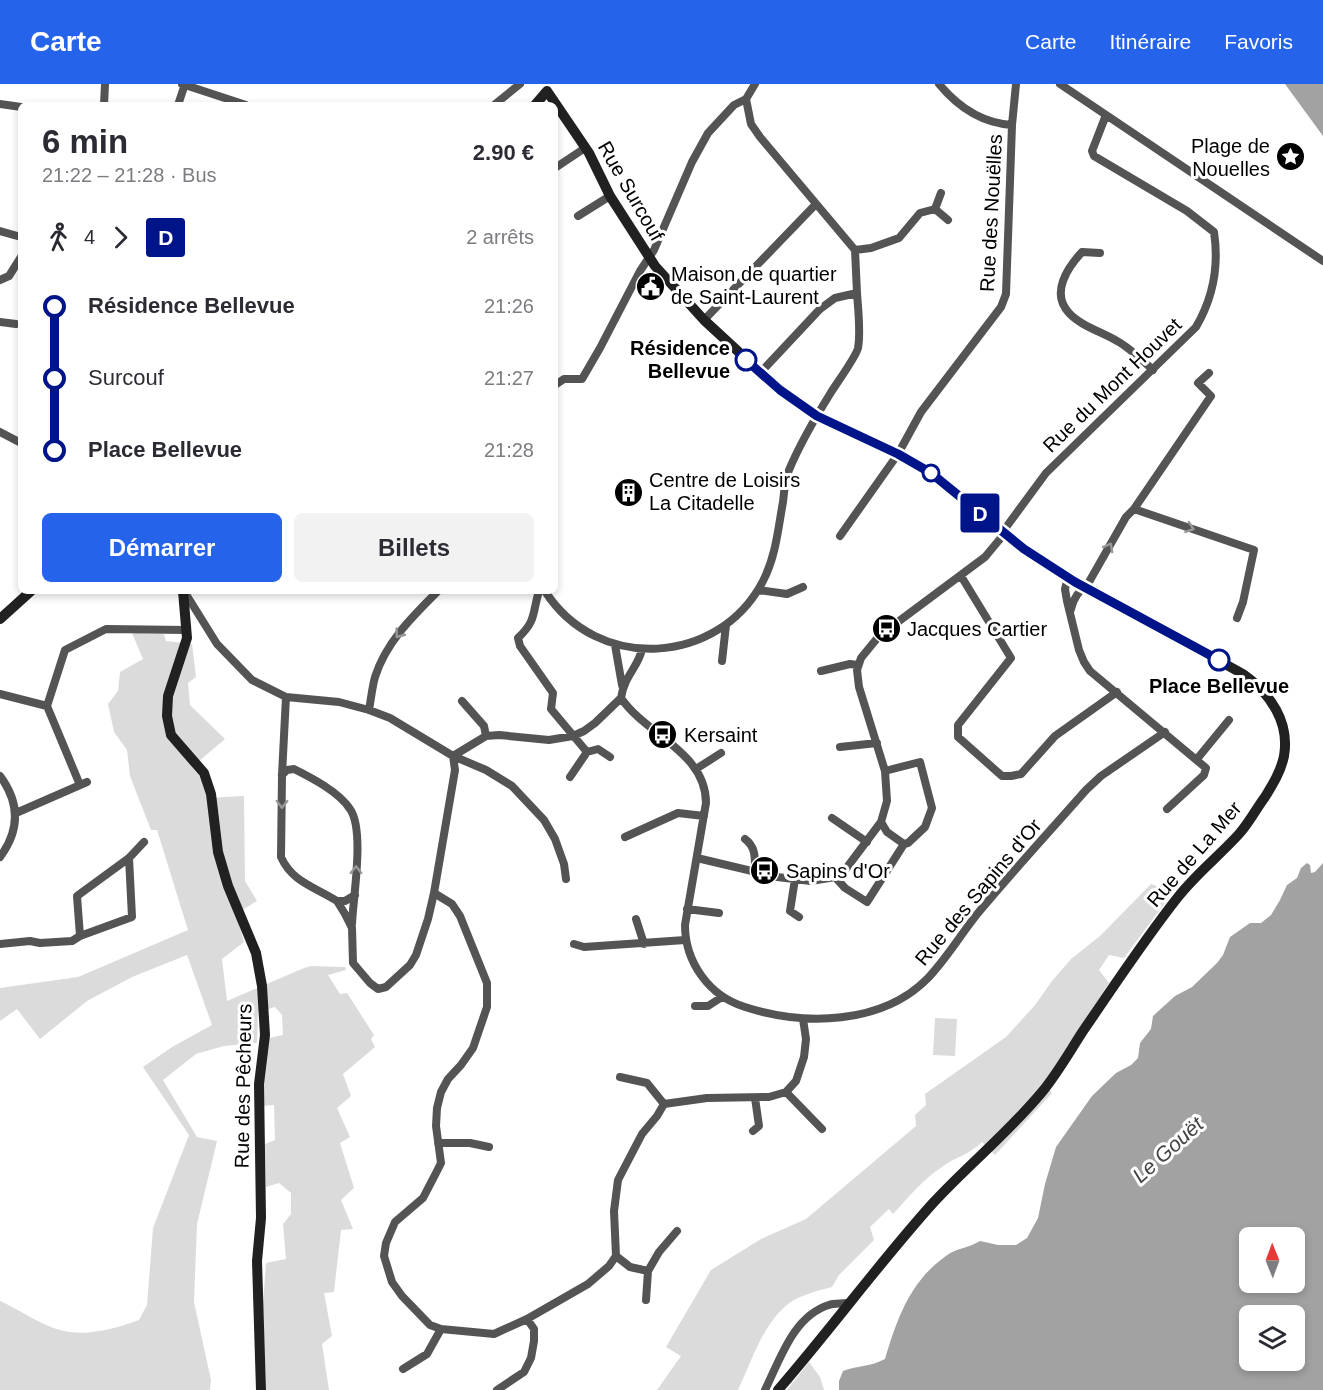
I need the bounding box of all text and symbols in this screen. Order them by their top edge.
text: Carte [30,26,102,57]
text: Carte [1025,30,1076,53]
text: Itinéraire [1109,30,1191,53]
text: Favoris [1224,30,1293,53]
text: 6 min [42,123,128,160]
street label: Rue des Nouëlles [976,134,1006,292]
place label: Plage de Nouelles [1191,135,1270,180]
street label: Rue Surcouf [594,137,669,245]
text: 2.90 € [473,140,534,165]
place icon: Plage de Nouelles [1275,141,1307,173]
text: 21:22 – 21:28 · Bus [42,164,217,186]
icon: walk [42,221,75,254]
icon: forward [104,221,137,254]
text: 4 [84,226,95,248]
text: D [158,226,173,249]
text: 2 arrêts [466,226,534,248]
place label: Maison de quartier de Saint-Laurent [671,263,837,308]
public building icon: Maison de quartier de Saint-Laurent [634,270,666,302]
text: Résidence Bellevue [88,293,295,318]
text: 21:26 [484,295,534,317]
street label: Rue du Mont Houvet [1038,313,1186,457]
place label: Résidence Bellevue [630,337,730,382]
marker: Résidence Bellevue [735,349,757,371]
text: Surcouf [88,365,164,390]
text: 21:27 [484,367,534,389]
text: Place Bellevue [88,437,242,462]
text: 21:28 [484,439,534,461]
unlabelled marker [922,464,940,482]
place label: Centre de Loisirs La Citadelle [649,469,800,514]
building icon: Centre de Loisirs La Citadelle [612,476,644,508]
line badge: D [960,494,1000,532]
text: D [972,502,988,525]
button: Démarrer [42,513,282,582]
button: Billets [294,513,534,582]
one-way arrow [1184,520,1195,533]
one-way arrow [1101,543,1113,553]
bus stop icon: Jacques Cartier [870,613,902,645]
place label: Jacques Cartier [907,618,1047,640]
one-way arrow [395,627,406,638]
marker: Place Bellevue [1208,649,1230,671]
place label: Place Bellevue [1149,675,1289,697]
bus stop icon: Kersaint [647,719,679,751]
place label: Kersaint [684,724,758,746]
street label: Rue de La Mer [1142,797,1246,911]
one-way arrow [276,800,288,809]
street label: Rue des Sapins d'Or [910,814,1046,970]
bus stop icon: Sapins d'Or [749,855,781,887]
place label: Sapins d'Or [786,860,890,882]
one-way arrow [350,866,362,875]
street label: Rue des Pêcheurs [231,1004,255,1168]
water label: Le Gouët [1128,1111,1208,1187]
north arrow [1239,1227,1305,1293]
map controls [1239,1227,1305,1371]
button: layers [1239,1305,1305,1371]

